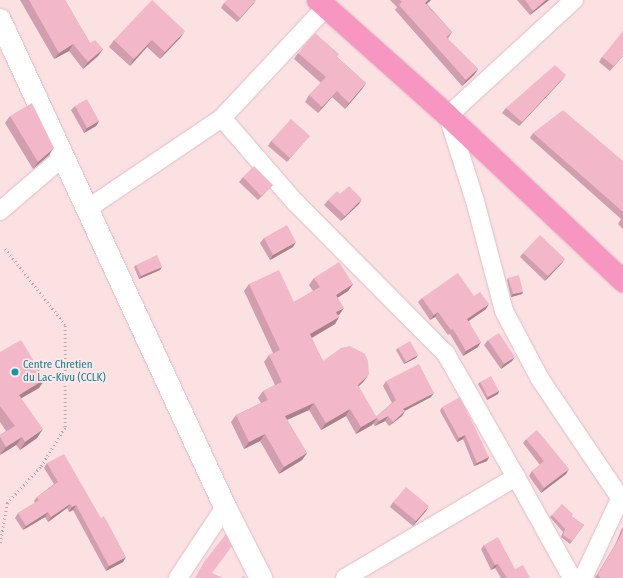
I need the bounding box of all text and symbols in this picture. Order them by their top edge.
place label: Centre Chretien du Lac-Kivu (CCLK) [23,359,106,385]
marker: Centre Chretien du Lac-Kivu (CCLK) [10,367,20,377]

